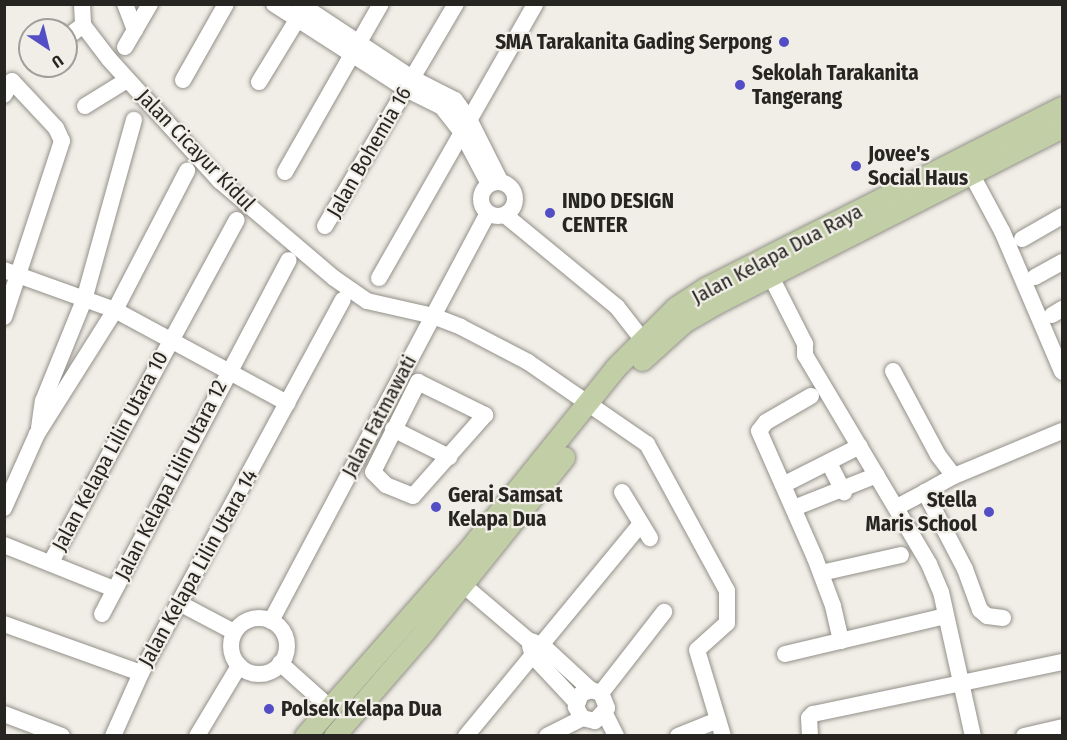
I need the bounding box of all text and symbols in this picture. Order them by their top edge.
north arrow [18,18,78,78]
place label: SMA Tarakanita Gading Serpong [495,29,772,55]
marker: SMA Tarakanita Gading Serpong [777,35,791,49]
text: U [48,51,67,72]
place label: Sekolah Tarakanita Tangerang [752,60,919,110]
marker: Sekolah Tarakanita Tangerang [733,78,747,92]
street label: Jalan Bohemia 16 [321,82,417,222]
street label: Jalan Cicayur Kidul [132,84,260,216]
place label: Jovee's Social Haus [868,141,968,191]
marker: Jovee's Social Haus [849,159,863,173]
place label: INDO DESIGN CENTER [562,188,674,238]
street label: Jalan Kelapa Dua Raya [687,198,867,310]
marker: INDO DESIGN CENTER [543,206,557,220]
street label: Jalan Kelapa Lilin Utara 10 [47,347,173,555]
street label: Jalan Fatmawati [336,351,422,481]
street label: Jalan Kelapa Lilin Utara 12 [110,376,232,584]
street label: Jalan Kelapa Lilin Utara 14 [133,465,263,671]
place label: Gerai Samsat Kelapa Dua [448,482,563,532]
place label: Stella Maris School [866,487,977,537]
marker: Gerai Samsat Kelapa Dua [429,500,443,514]
marker: Stella Maris School [982,505,996,519]
place label: Polsek Kelapa Dua [281,696,442,722]
marker: Polsek Kelapa Dua [262,702,276,716]

